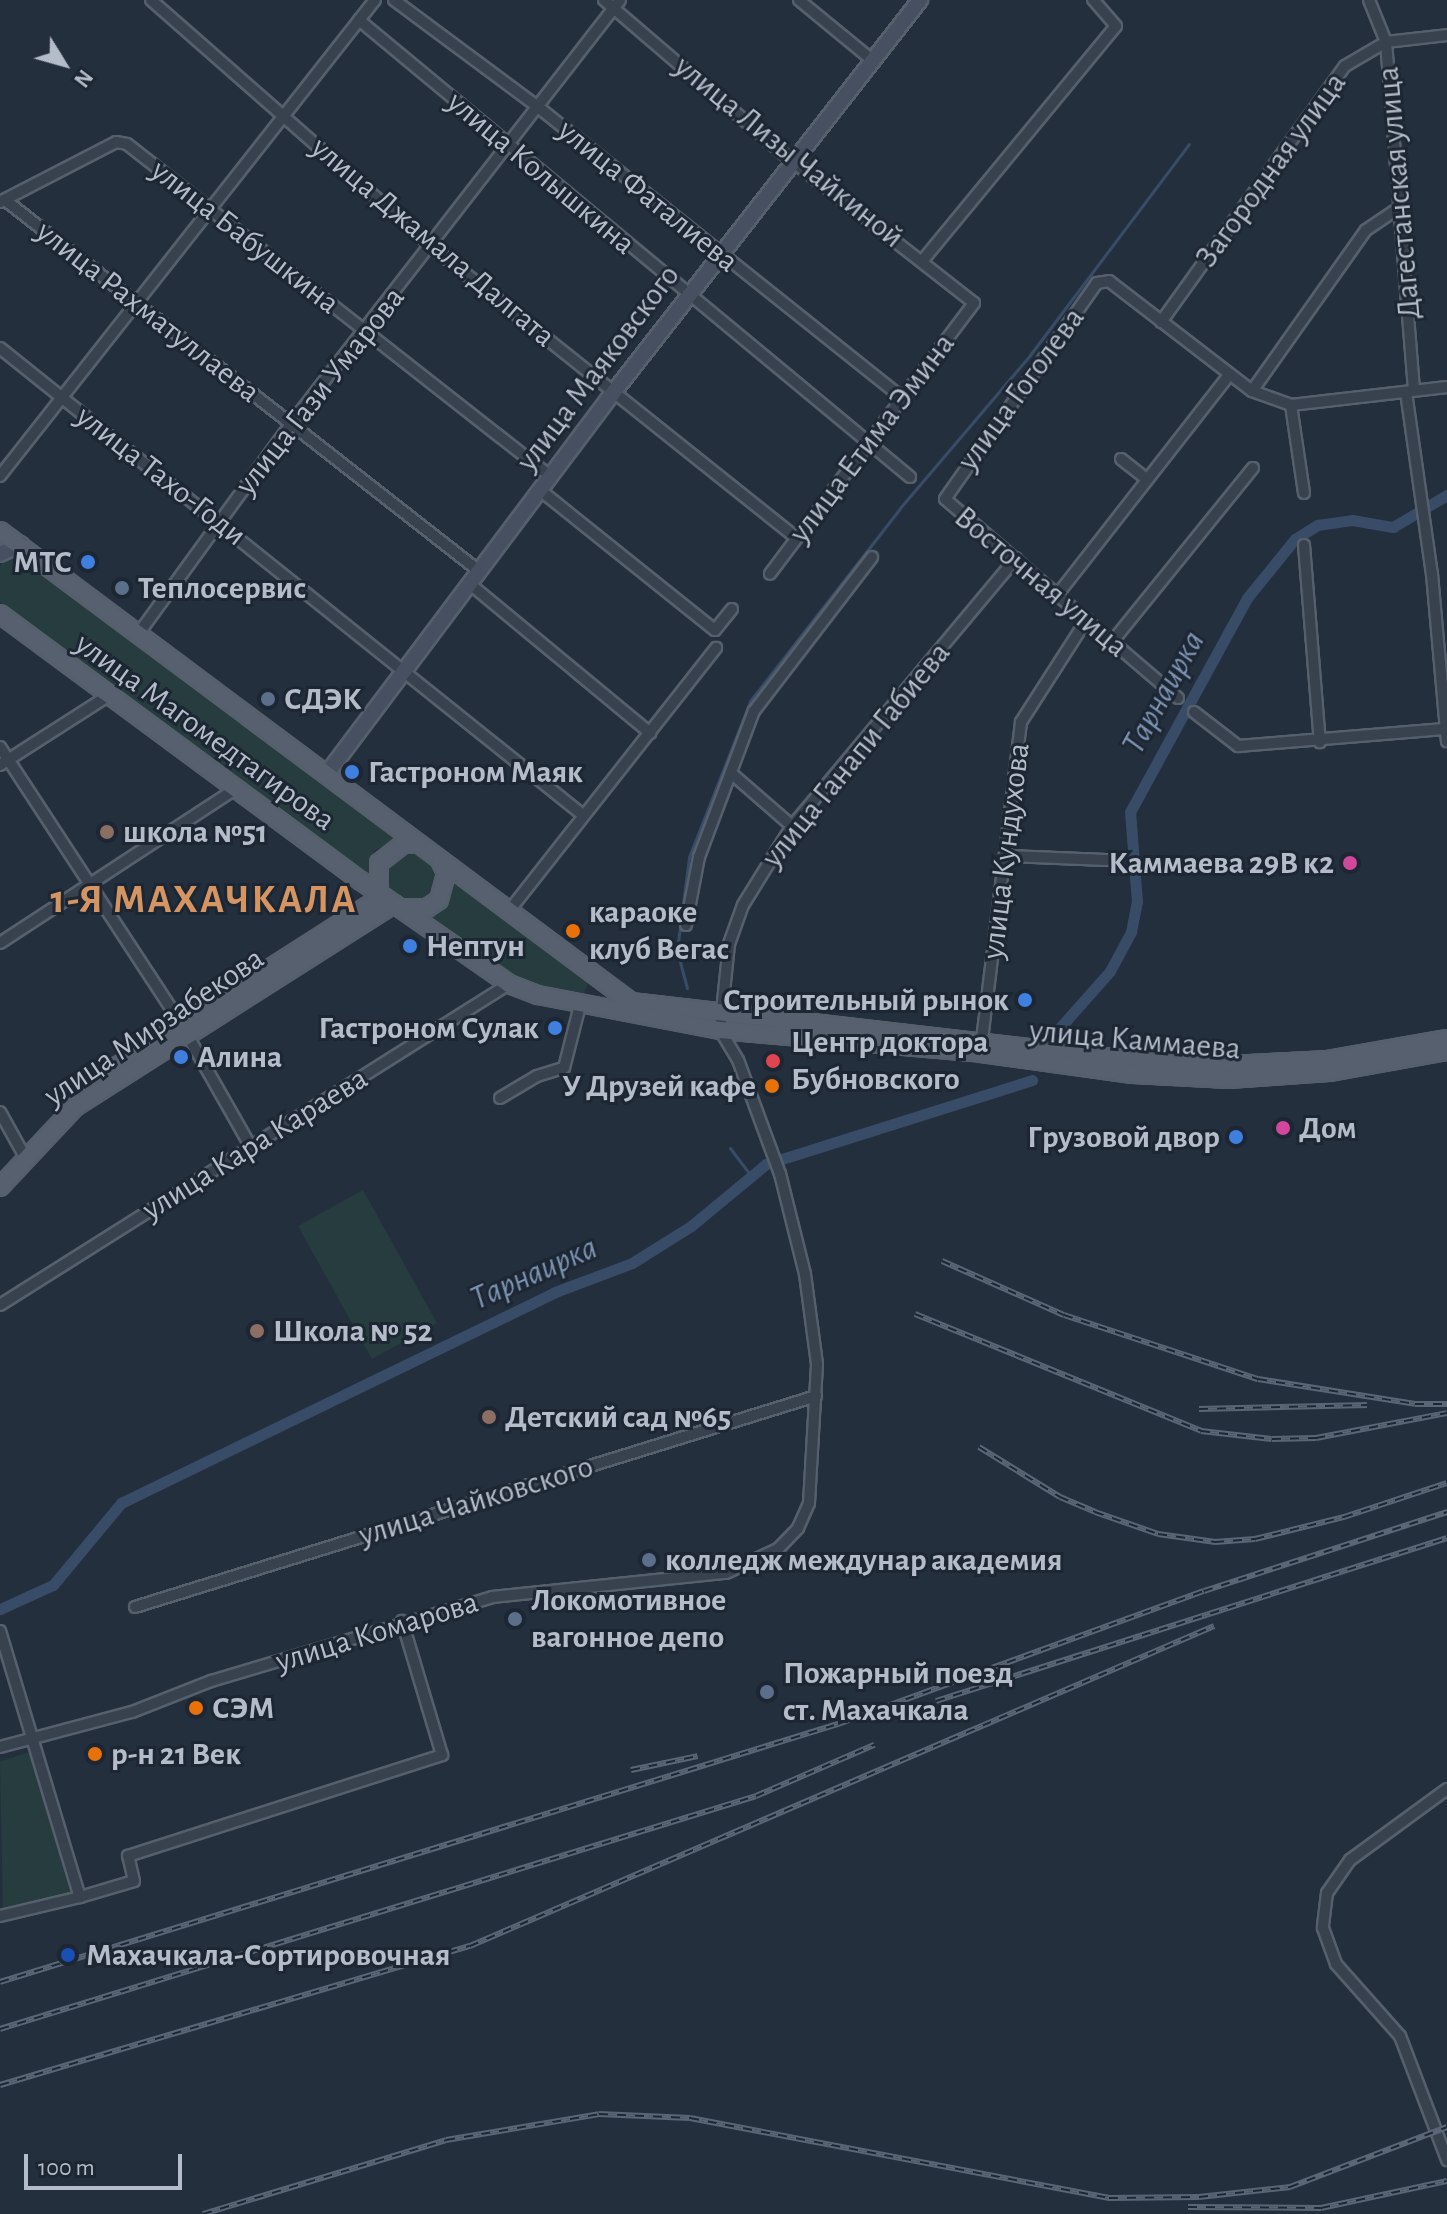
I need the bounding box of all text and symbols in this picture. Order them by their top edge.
north arrow [24,24,104,104]
street label: улица Лизы Чайкиной [666,48,912,256]
street label: Загородная улица [1187,65,1355,275]
street label: Дагестанская улица [1369,65,1429,321]
text: N [70,66,97,91]
street label: улица Колышкина [439,83,643,263]
street label: улица Фаталиева [550,111,746,281]
street label: улица Джамала Далгата [303,129,563,355]
street label: улица Бабушкина [143,151,347,323]
street label: улица Рахматуллаева [28,213,268,411]
street label: улица Маяковского [508,257,688,479]
street label: улица Гази Умарова [227,279,413,503]
street label: улица Гоголева [949,300,1093,478]
street label: улица Етима Эмина [781,326,963,550]
street label: улица Тахо-Годи [68,398,254,554]
street label: Восточная улица [946,498,1136,666]
place label: МТС [13,543,72,581]
marker: МТС [79,553,97,571]
place label: Теплосервис [138,569,306,607]
marker: Теплосервис [113,579,131,597]
water label: Тарнаирка [1114,624,1214,762]
street label: улица Магомедтагирова [67,625,343,839]
street label: улица Ганапи Габиева [753,635,959,875]
place label: СДЭК [284,680,362,718]
marker: СДЭК [259,690,277,708]
street label: улица Кундухова [974,741,1038,961]
place label: Гастроном Маяк [368,753,583,791]
marker: Гастроном Маяк [343,763,361,781]
place label: школа №51 [123,813,268,851]
marker: школа №51 [98,823,116,841]
place label: Каммаева 29В к2 [1108,844,1334,882]
marker: Каммаева 29В к2 [1341,854,1359,872]
district label: 1-Я МАХАЧКАЛА [50,876,358,924]
place label: караоке клуб Вегас [589,894,729,969]
marker: караоке клуб Вегас [564,922,582,940]
place label: Нептун [426,927,525,965]
marker: Нептун [401,937,419,955]
street label: улица Мирзабекова [37,939,271,1115]
place label: Строительный рынок [723,981,1009,1019]
marker: Строительный рынок [1016,991,1034,1009]
place label: Гастроном Сулак [318,1009,539,1047]
street label: улица Каммаева [1028,1012,1242,1068]
marker: Гастроном Сулак [546,1019,564,1037]
place label: Центр доктора Бубновского [791,1024,988,1099]
place label: Алина [197,1038,282,1076]
marker: Алина [172,1048,190,1066]
marker: Центр доктора Бубновского [762,1050,784,1072]
street label: улица Кара Караева [135,1059,375,1229]
place label: У Друзей кафе [562,1067,756,1105]
marker: У Друзей кафе [763,1077,781,1095]
place label: Дом [1299,1109,1357,1147]
place label: Грузовой двор [1027,1118,1220,1156]
marker: Дом [1274,1119,1292,1137]
marker: Грузовой двор [1227,1128,1245,1146]
water label: Тарнаирка [464,1228,604,1320]
place label: Школа № 52 [273,1312,433,1350]
marker: Школа № 52 [248,1322,266,1340]
place label: Детский сад №65 [505,1398,731,1436]
marker: Детский сад №65 [480,1408,498,1426]
street label: улица Чайковского [354,1447,598,1555]
place label: колледж междунар академия [665,1541,1063,1579]
marker: колледж междунар академия [640,1551,658,1569]
place label: Локомотивное вагонное депо [531,1582,726,1657]
street label: улица Комарова [271,1583,483,1681]
marker: Локомотивное вагонное депо [506,1610,524,1628]
place label: Пожарный поезд ст. Махачкала [783,1655,1013,1730]
marker: Пожарный поезд ст. Махачкала [758,1683,776,1701]
place label: СЭМ [212,1689,275,1727]
marker: СЭМ [187,1699,205,1717]
place label: р-н 21 Век [111,1735,241,1773]
marker: р-н 21 Век [86,1745,104,1763]
place label: Махачкала-Сортировочная [86,1936,450,1974]
marker: Махачкала-Сортировочная [57,1944,79,1966]
scale bar [28,2138,186,2188]
text: 100 m [38,2156,95,2180]

